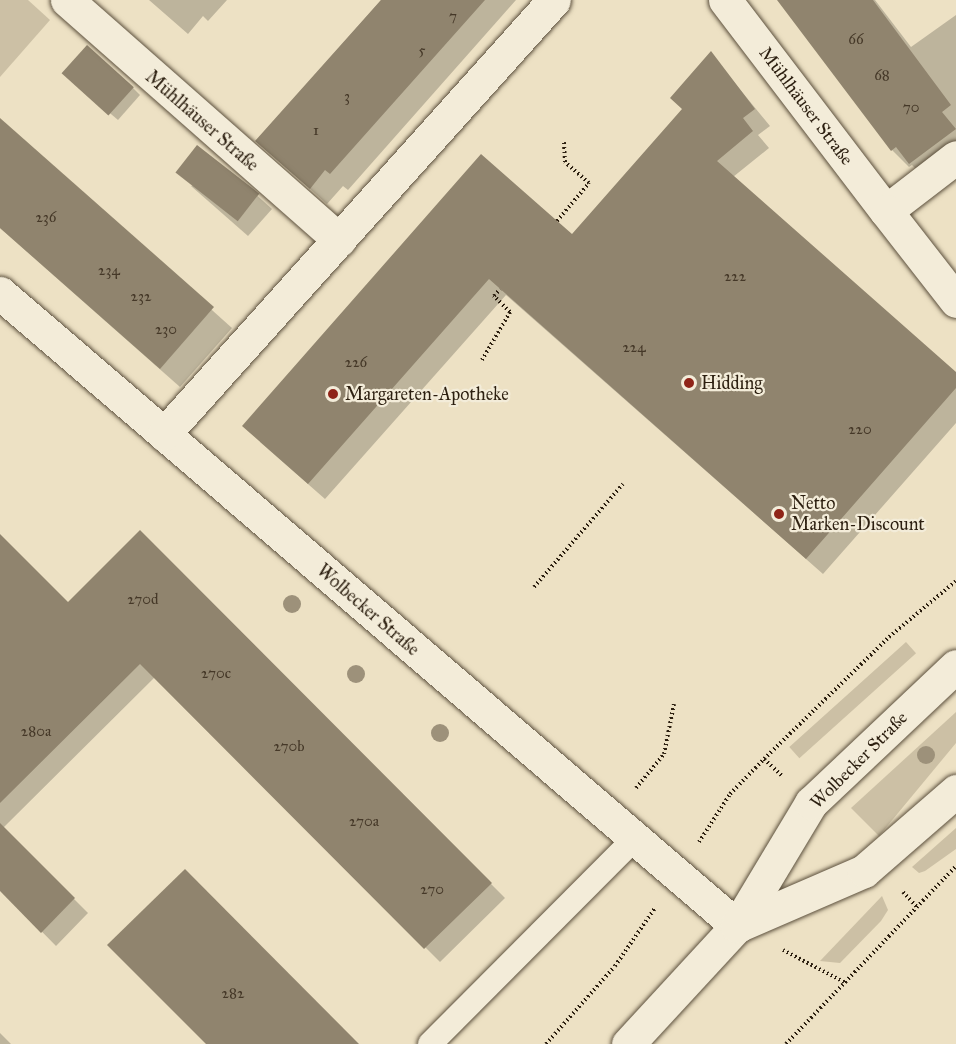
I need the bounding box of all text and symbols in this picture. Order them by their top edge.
house number: 7 [449,8,457,26]
house number: 66 [848,31,864,49]
house number: 5 [419,42,425,60]
street label: Mühlhäuser Straße [754,43,858,169]
street label: Mühlhäuser Straße [141,66,263,176]
house number: 68 [874,67,890,85]
house number: 3 [344,88,350,106]
house number: 70 [903,99,919,117]
house number: 1 [313,122,319,140]
house number: 236 [35,209,57,227]
house number: 234 [98,262,120,280]
house number: 222 [724,268,746,286]
house number: 232 [131,288,151,306]
house number: 230 [155,321,177,339]
house number: 224 [622,339,646,357]
house number: 226 [345,354,367,372]
place label: Hidding [701,372,763,394]
marker: Hidding [682,376,696,390]
place label: Margareten-Apotheke [345,383,509,405]
marker: Margareten-Apotheke [326,387,340,401]
house number: 220 [848,421,872,439]
place label: Netto Marken-Discount [791,493,925,536]
marker: Netto Marken-Discount [772,507,786,521]
street label: Wolbecker Straße [312,560,424,660]
house number: 270d [127,591,159,609]
house number: 270c [201,665,231,683]
street label: Wolbecker Straße [806,707,912,813]
house number: 280a [21,723,51,741]
house number: 270b [273,738,305,756]
house number: 270a [349,813,379,831]
house number: 270 [420,881,444,899]
house number: 282 [222,985,244,1003]

